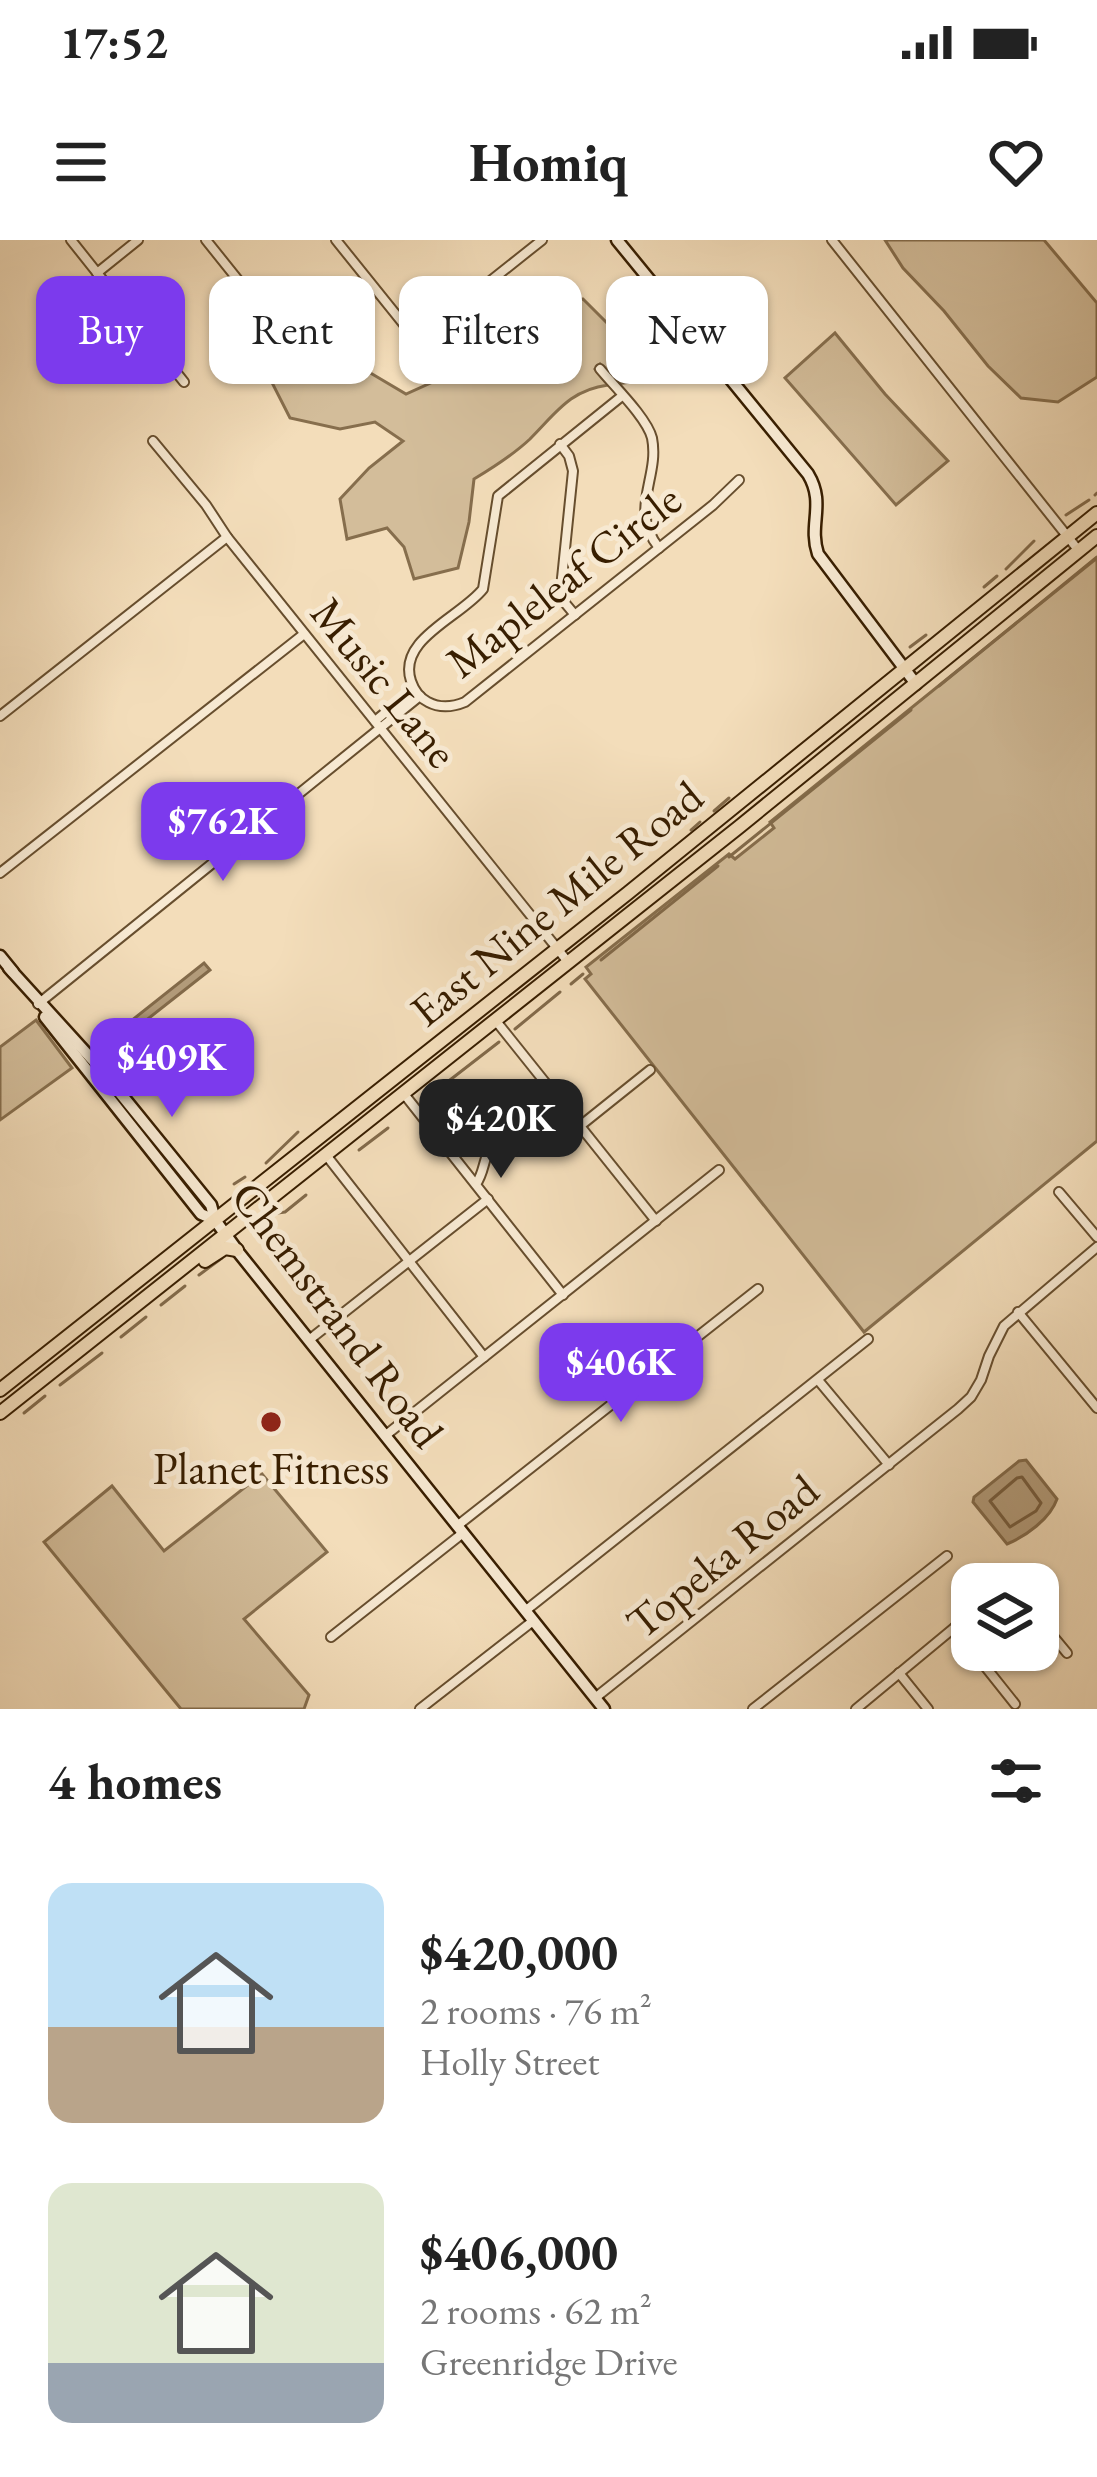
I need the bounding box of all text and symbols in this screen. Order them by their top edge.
text: 17:52 [60,13,168,71]
text: Homiq [469,127,628,197]
icon: menu [48,129,114,195]
icon: heart [983,129,1049,195]
chip: Buy [36,276,185,384]
chip: Rent [209,276,375,384]
chip: Filters [399,276,582,384]
chip: New [606,276,768,384]
street label: Mapleleaf Circle [434,470,692,690]
street label: Music Lane [299,585,471,779]
street label: East Nine Mile Road [398,767,714,1039]
pin: $762K [139,782,307,884]
text: $762K [168,795,278,846]
pin: $409K [88,1018,256,1120]
text: $409K [117,1031,227,1082]
pin: $420K [417,1079,585,1181]
text: $420K [446,1092,556,1143]
street label: Chemstrand Road [219,1169,457,1459]
pin: $406K [537,1323,705,1425]
text: $406K [566,1336,676,1387]
marker: Planet Fitness [258,1409,284,1435]
place label: Planet Fitness [153,1439,389,1497]
street label: Topeka Road [614,1461,830,1651]
map controls [951,1563,1059,1671]
button: layers [951,1563,1059,1671]
text: 4 homes [48,1748,222,1814]
icon: filters [983,1748,1049,1814]
text: $420,000 [420,1919,618,1985]
icon: home [144,1931,288,2075]
text: 2 rooms · 76 m² [420,1985,652,2036]
text: Holly Street [420,2036,600,2087]
text: $406,000 [420,2219,618,2285]
icon: home [144,2231,288,2375]
text: 2 rooms · 62 m² [420,2285,652,2336]
text: Greenridge Drive [420,2336,678,2387]

